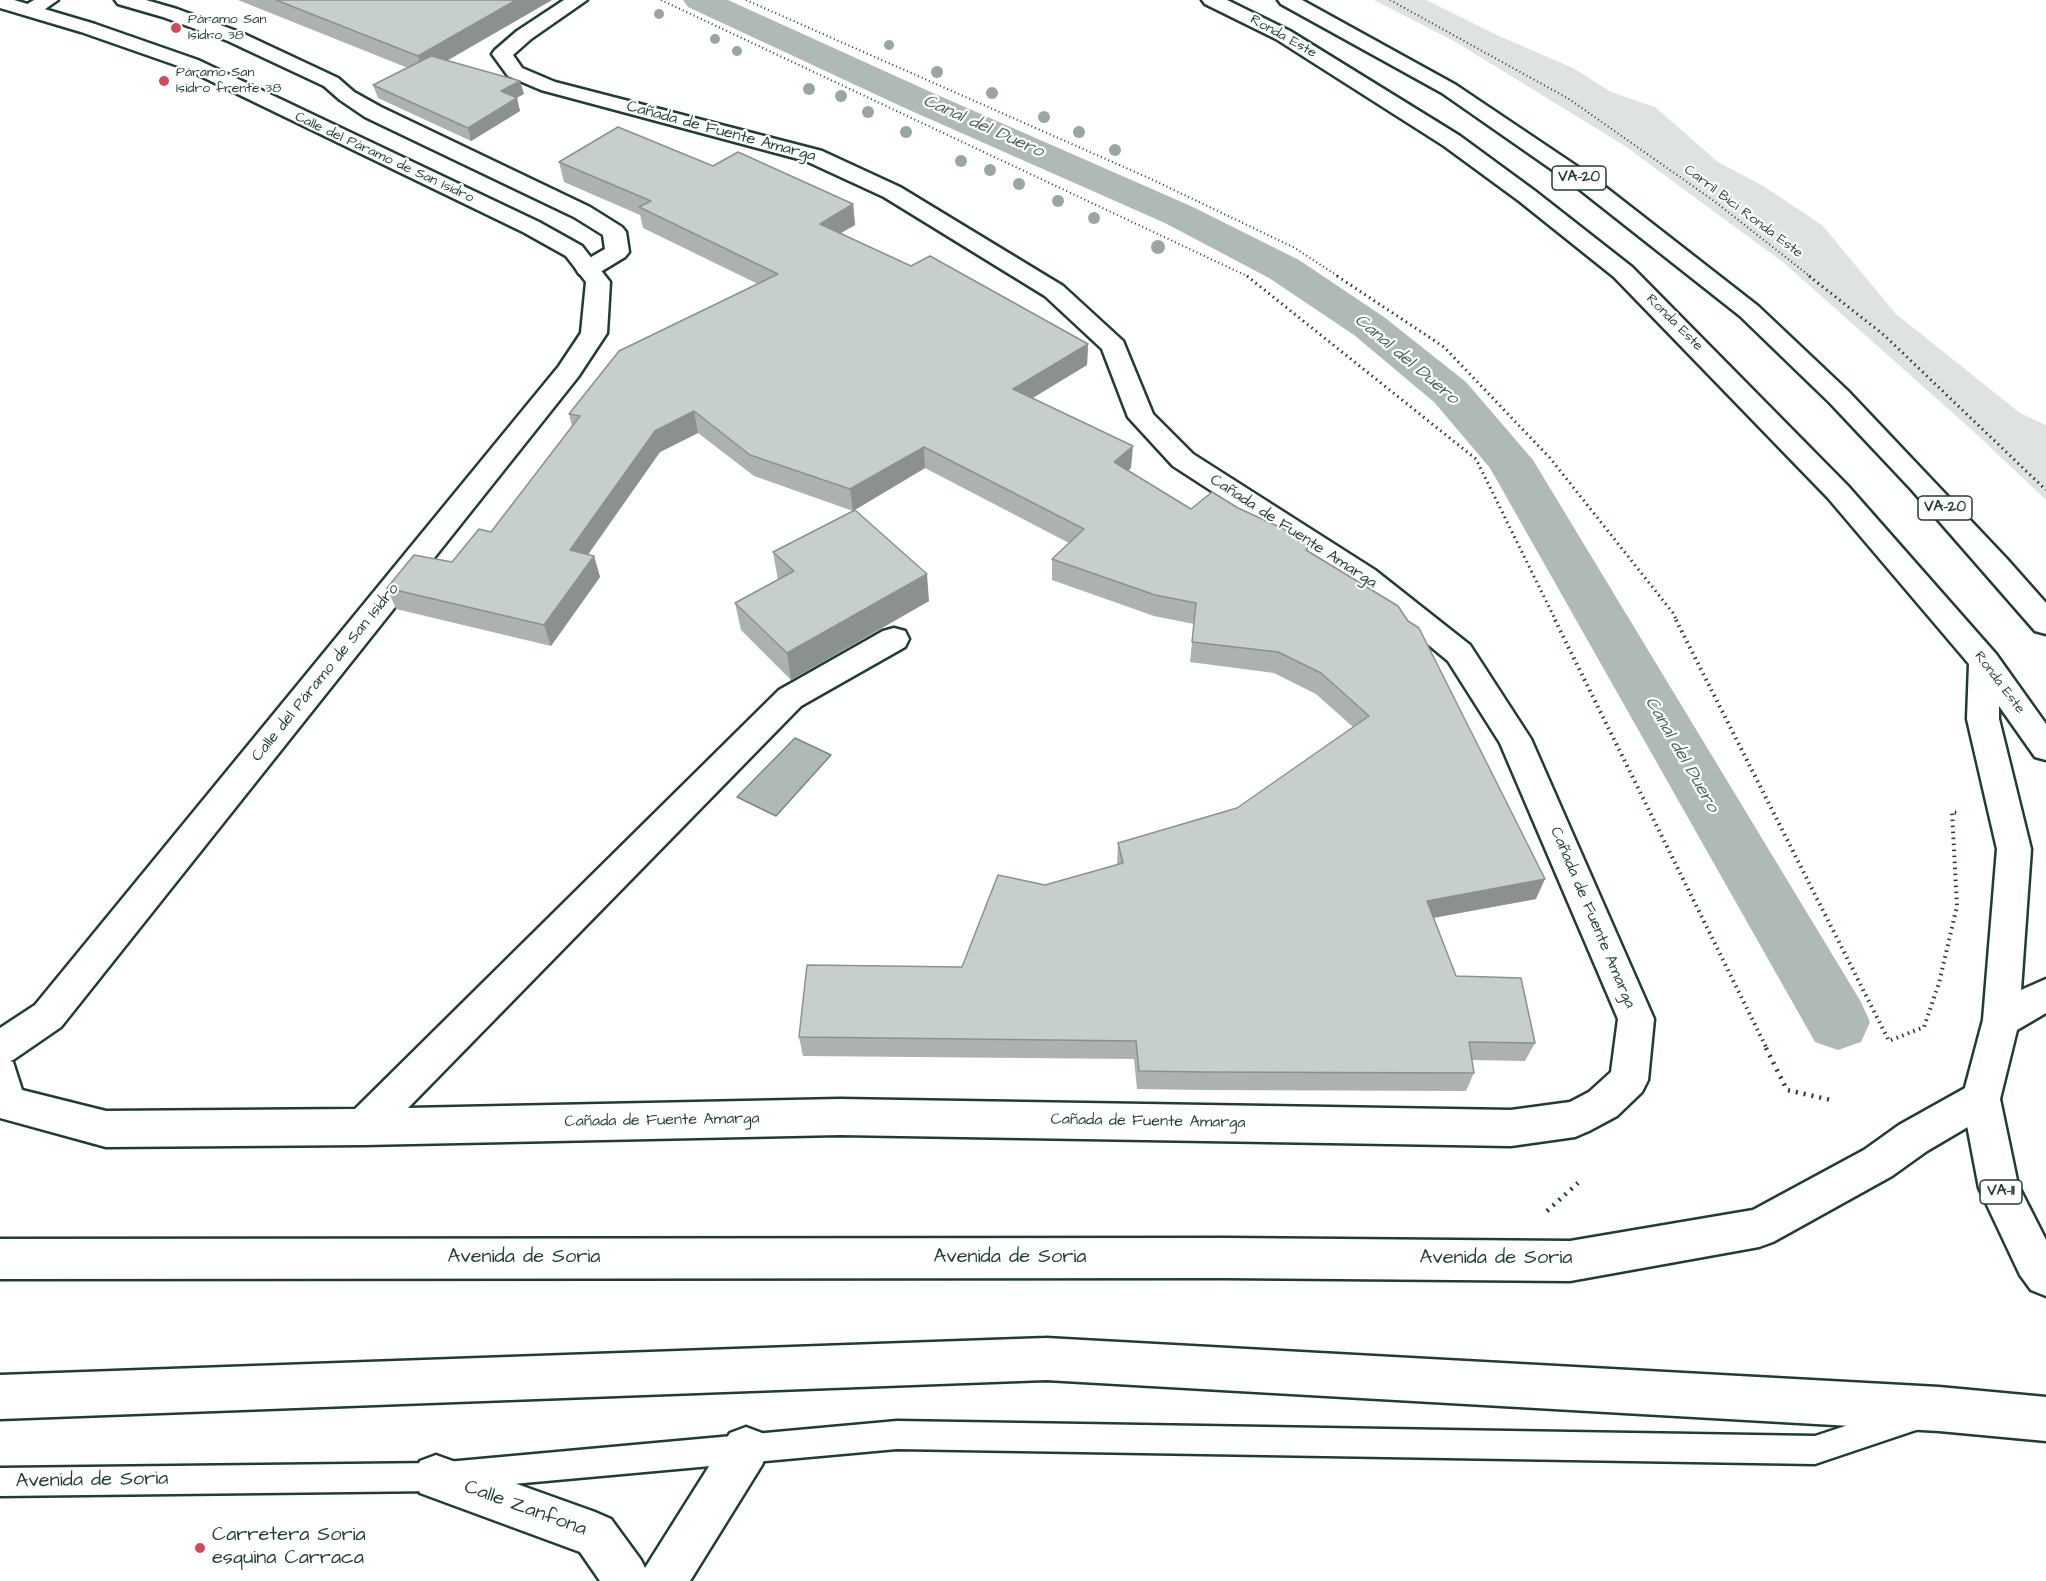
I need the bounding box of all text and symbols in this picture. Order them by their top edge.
place label: Páramo San Isidro 38 [188,12,266,44]
street label: Ronda Este [1247,12,1319,62]
marker: Páramo San Isidro 38 [169,21,183,35]
place label: Páramo San Isidro frente 38 [176,65,281,98]
marker: Páramo San Isidro frente 38 [157,74,171,88]
water label: Canal del Duero [919,91,1047,163]
street label: Cañada de Fuente Amarga [624,97,818,167]
street label: Calle del Páramo de San Isidro [292,109,476,207]
street label: Carril Bici Ronda Este [1680,162,1806,262]
road number: VA-20 [1552,166,1606,190]
street label: Ronda Este [1642,291,1706,355]
water label: Canal del Duero [1349,310,1463,410]
street label: Cañada de Fuente Amarga [1206,471,1380,593]
road number: VA-20 [1918,496,1972,520]
street label: Calle del Páramo de San Isidro [248,580,404,766]
street label: Ronda Este [1970,649,2028,717]
water label: Canal del Duero [1639,693,1723,817]
street label: Cañada de Fuente Amarga [1545,824,1639,1012]
street label: Cañada de Fuente Amarga [564,1110,760,1132]
street label: Cañada de Fuente Amarga [1050,1111,1246,1133]
road number: VA-11 [1980,1180,2022,1204]
street label: Avenida de Soria [448,1246,600,1270]
street label: Avenida de Soria [934,1246,1086,1270]
street label: Avenida de Soria [1420,1247,1572,1271]
street label: Avenida de Soria [15,1468,169,1494]
street label: Calle Zanfona [460,1476,590,1542]
place label: Carretera Soria esquina Carraca [212,1524,366,1571]
marker: Carretera Soria esquina Carraca [193,1541,207,1555]

